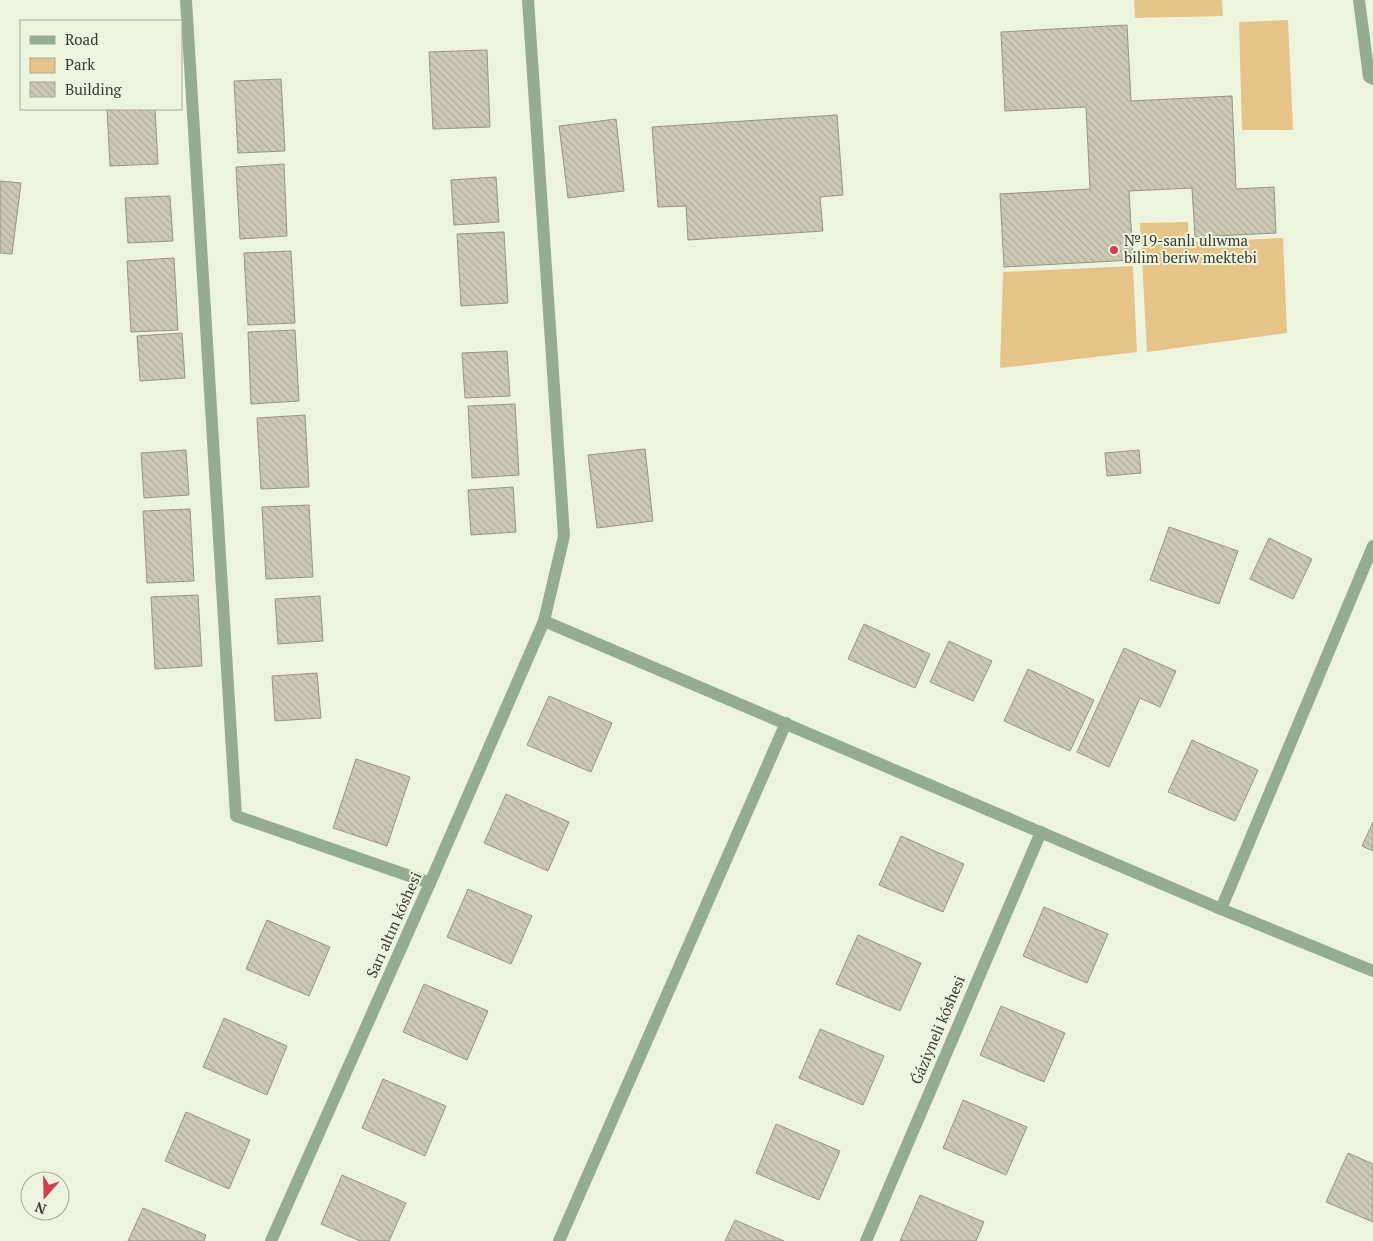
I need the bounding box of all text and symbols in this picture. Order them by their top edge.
legend [20,20,182,110]
text: Road [65,29,98,49]
text: Park [65,54,95,74]
text: Building [65,79,123,99]
place label: №19-sanlı ulıwma bilim beriw mektebi [1124,230,1257,267]
marker: №19-sanlı ulıwma bilim beriw mektebi [1108,244,1120,256]
street label: Sarı altın kóshesi [361,868,425,981]
street label: Ǵáziyneli kóshesi [905,972,969,1087]
north arrow [20,1171,70,1221]
text: N [32,1198,49,1219]

